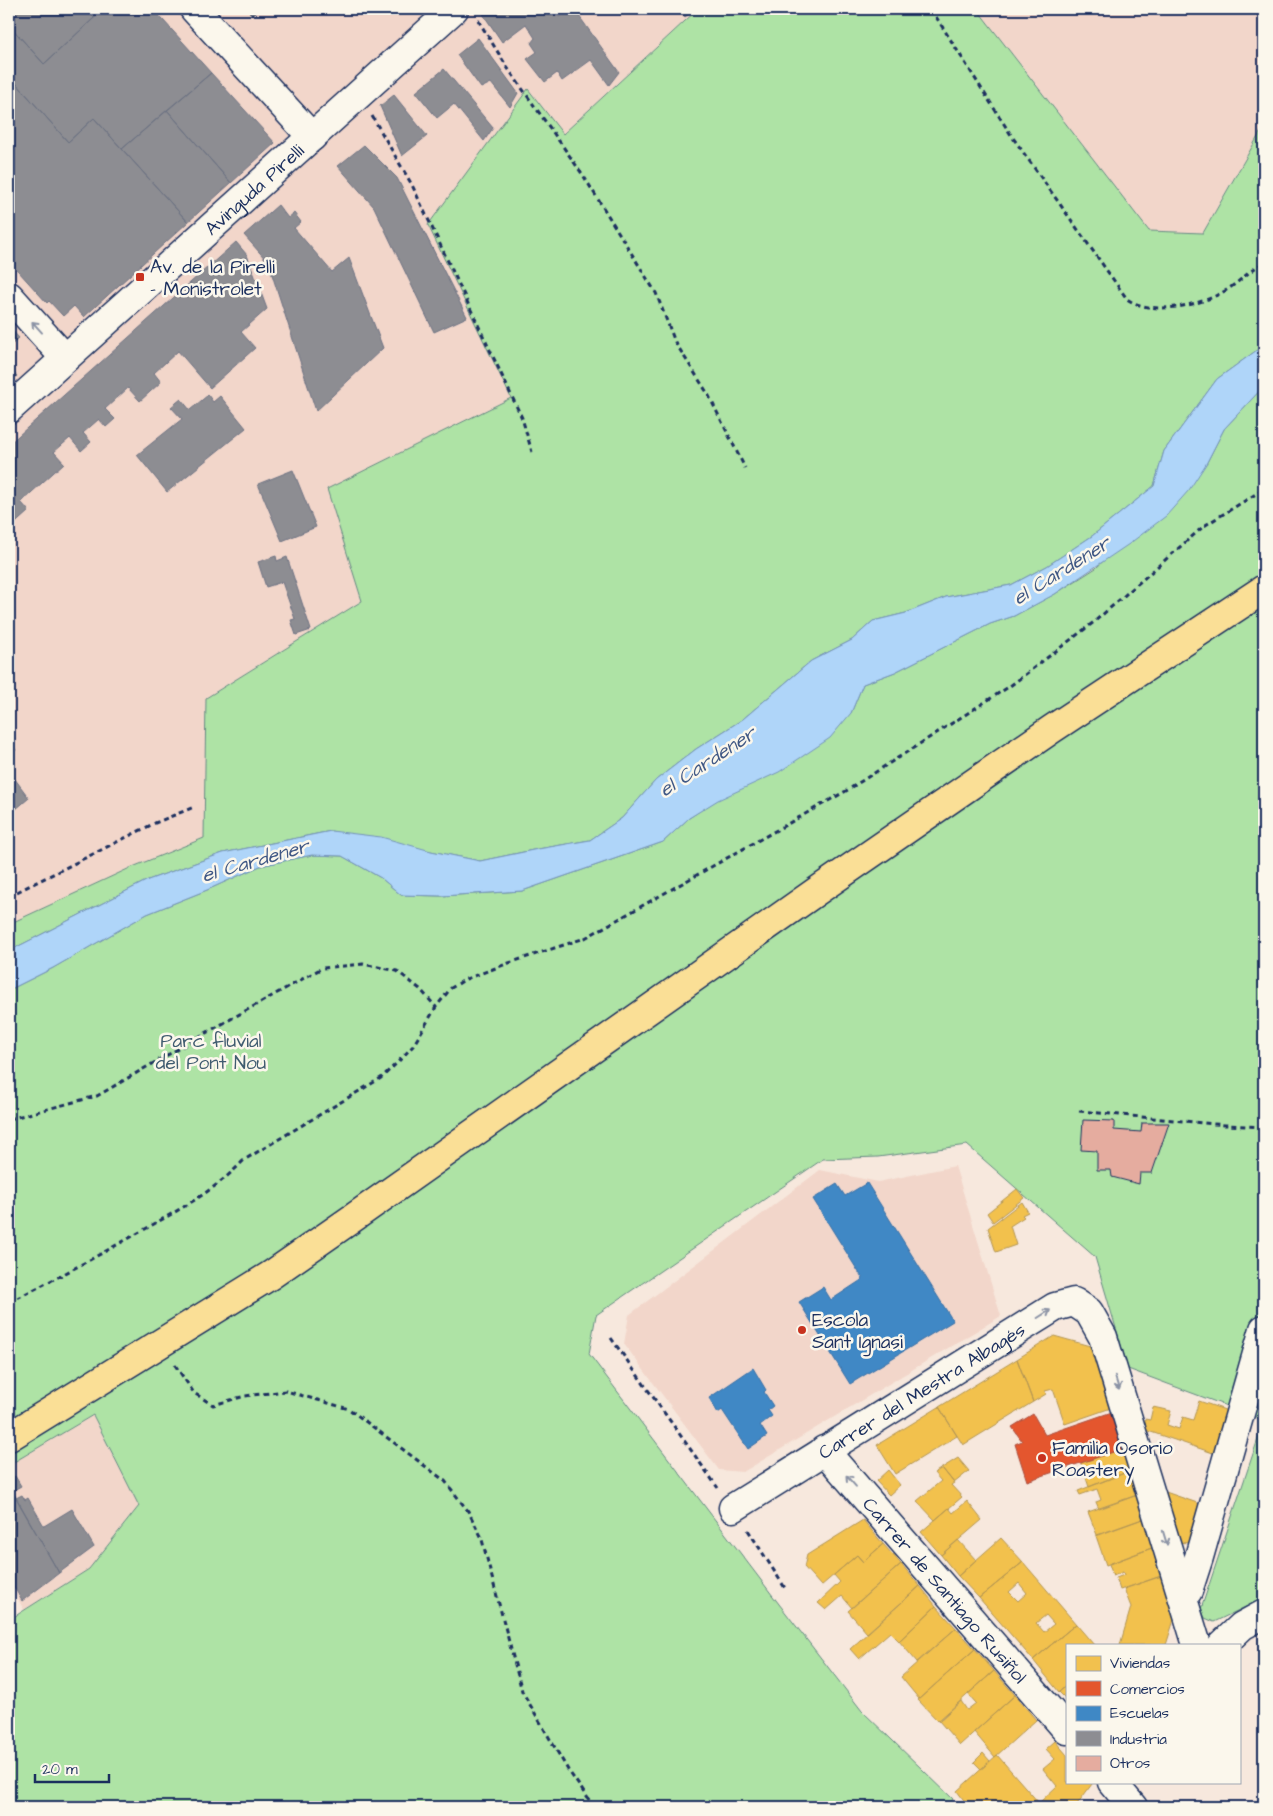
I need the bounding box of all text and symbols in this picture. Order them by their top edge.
street label: Avinguda Pirelli [199,138,310,242]
place label: Av. de la Pirelli - Monistrolet [150,254,275,303]
marker: Av. de la Pirelli - Monistrolet [134,271,146,283]
one-way arrow [31,320,43,333]
water label: el Cardener [1007,529,1117,612]
water label: el Cardener [654,719,763,804]
water label: el Cardener [198,832,314,890]
park label: Parc fluvial del Pont Nou [156,1028,267,1077]
place label: Escola Sant Ignasi [812,1307,903,1357]
one-way arrow [1037,1308,1051,1318]
street label: Carrer del Mestra Albagés [813,1317,1031,1467]
marker: Escola Sant Ignasi [796,1324,808,1336]
one-way arrow [1113,1375,1122,1390]
place label: Familia Osorio Roastery [1052,1435,1173,1485]
marker: Familia Osorio Roastery [1036,1452,1048,1464]
one-way arrow [846,1475,857,1488]
street label: Carrer de Santiago Rusiñol [856,1492,1033,1690]
one-way arrow [1161,1530,1171,1546]
legend [1066,1644,1240,1784]
text: Viviendas [1110,1653,1171,1674]
text: Comercios [1110,1679,1185,1700]
text: Escuelas [1110,1703,1170,1724]
text: Industria [1110,1729,1167,1750]
scale bar [35,1751,109,1783]
text: Otros [1110,1753,1151,1774]
text: 20 m [42,1759,78,1780]

